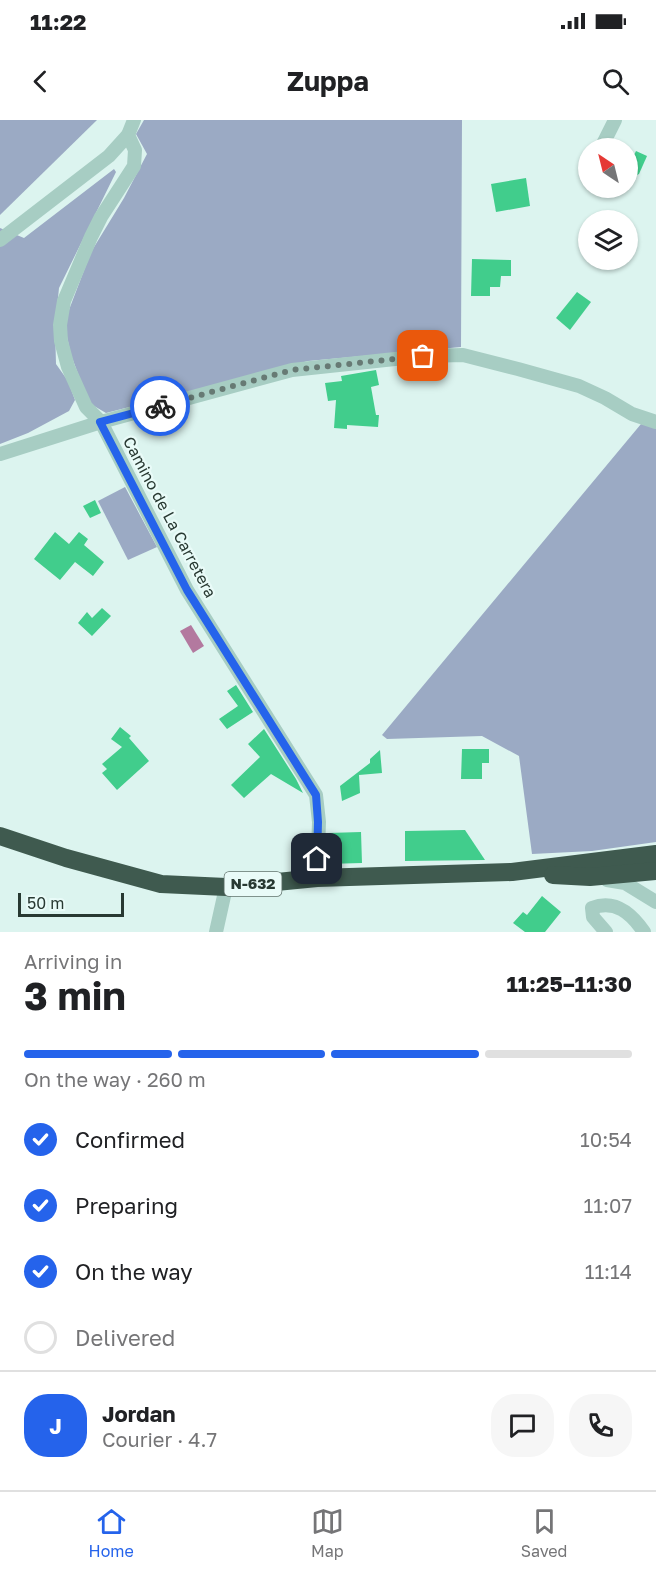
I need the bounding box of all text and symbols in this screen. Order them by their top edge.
text: 11:22 [30,8,87,35]
icon: back [24,65,57,98]
text: Zuppa [287,65,369,97]
icon: search [599,65,632,98]
north arrow [578,138,638,198]
map controls [578,138,638,270]
button: layers [578,210,638,270]
pin [397,330,448,381]
icon: bag [406,339,439,372]
courier [130,376,190,436]
icon: bike [144,390,177,423]
street label: Camino de La Carretera [119,433,221,601]
pin [291,833,342,884]
icon: home [300,842,333,875]
road number: N-632 [224,872,282,896]
scale bar [18,890,124,917]
text: 50 m [27,893,64,913]
text: Arriving in [24,949,122,973]
text: 11:25–11:30 [506,970,632,997]
text: 3 min [24,972,126,1019]
text: On the way · 260 m [24,1067,206,1091]
icon: check [24,1123,57,1156]
text: Confirmed [75,1126,185,1153]
text: 10:54 [580,1127,632,1151]
icon: check [24,1189,57,1222]
text: Preparing [75,1192,178,1219]
text: 11:07 [584,1193,632,1217]
icon: check [24,1255,57,1288]
text: On the way [75,1258,193,1285]
text: 11:14 [585,1259,632,1283]
text: Delivered [75,1324,175,1351]
button: chat [491,1394,554,1457]
button: phone [569,1394,632,1457]
text: Jordan [102,1400,176,1427]
text: J [49,1412,62,1439]
text: Courier · 4.7 [102,1427,217,1451]
tab: Home [89,1505,134,1561]
tab: Map [311,1505,344,1561]
tab: Saved [521,1505,567,1561]

